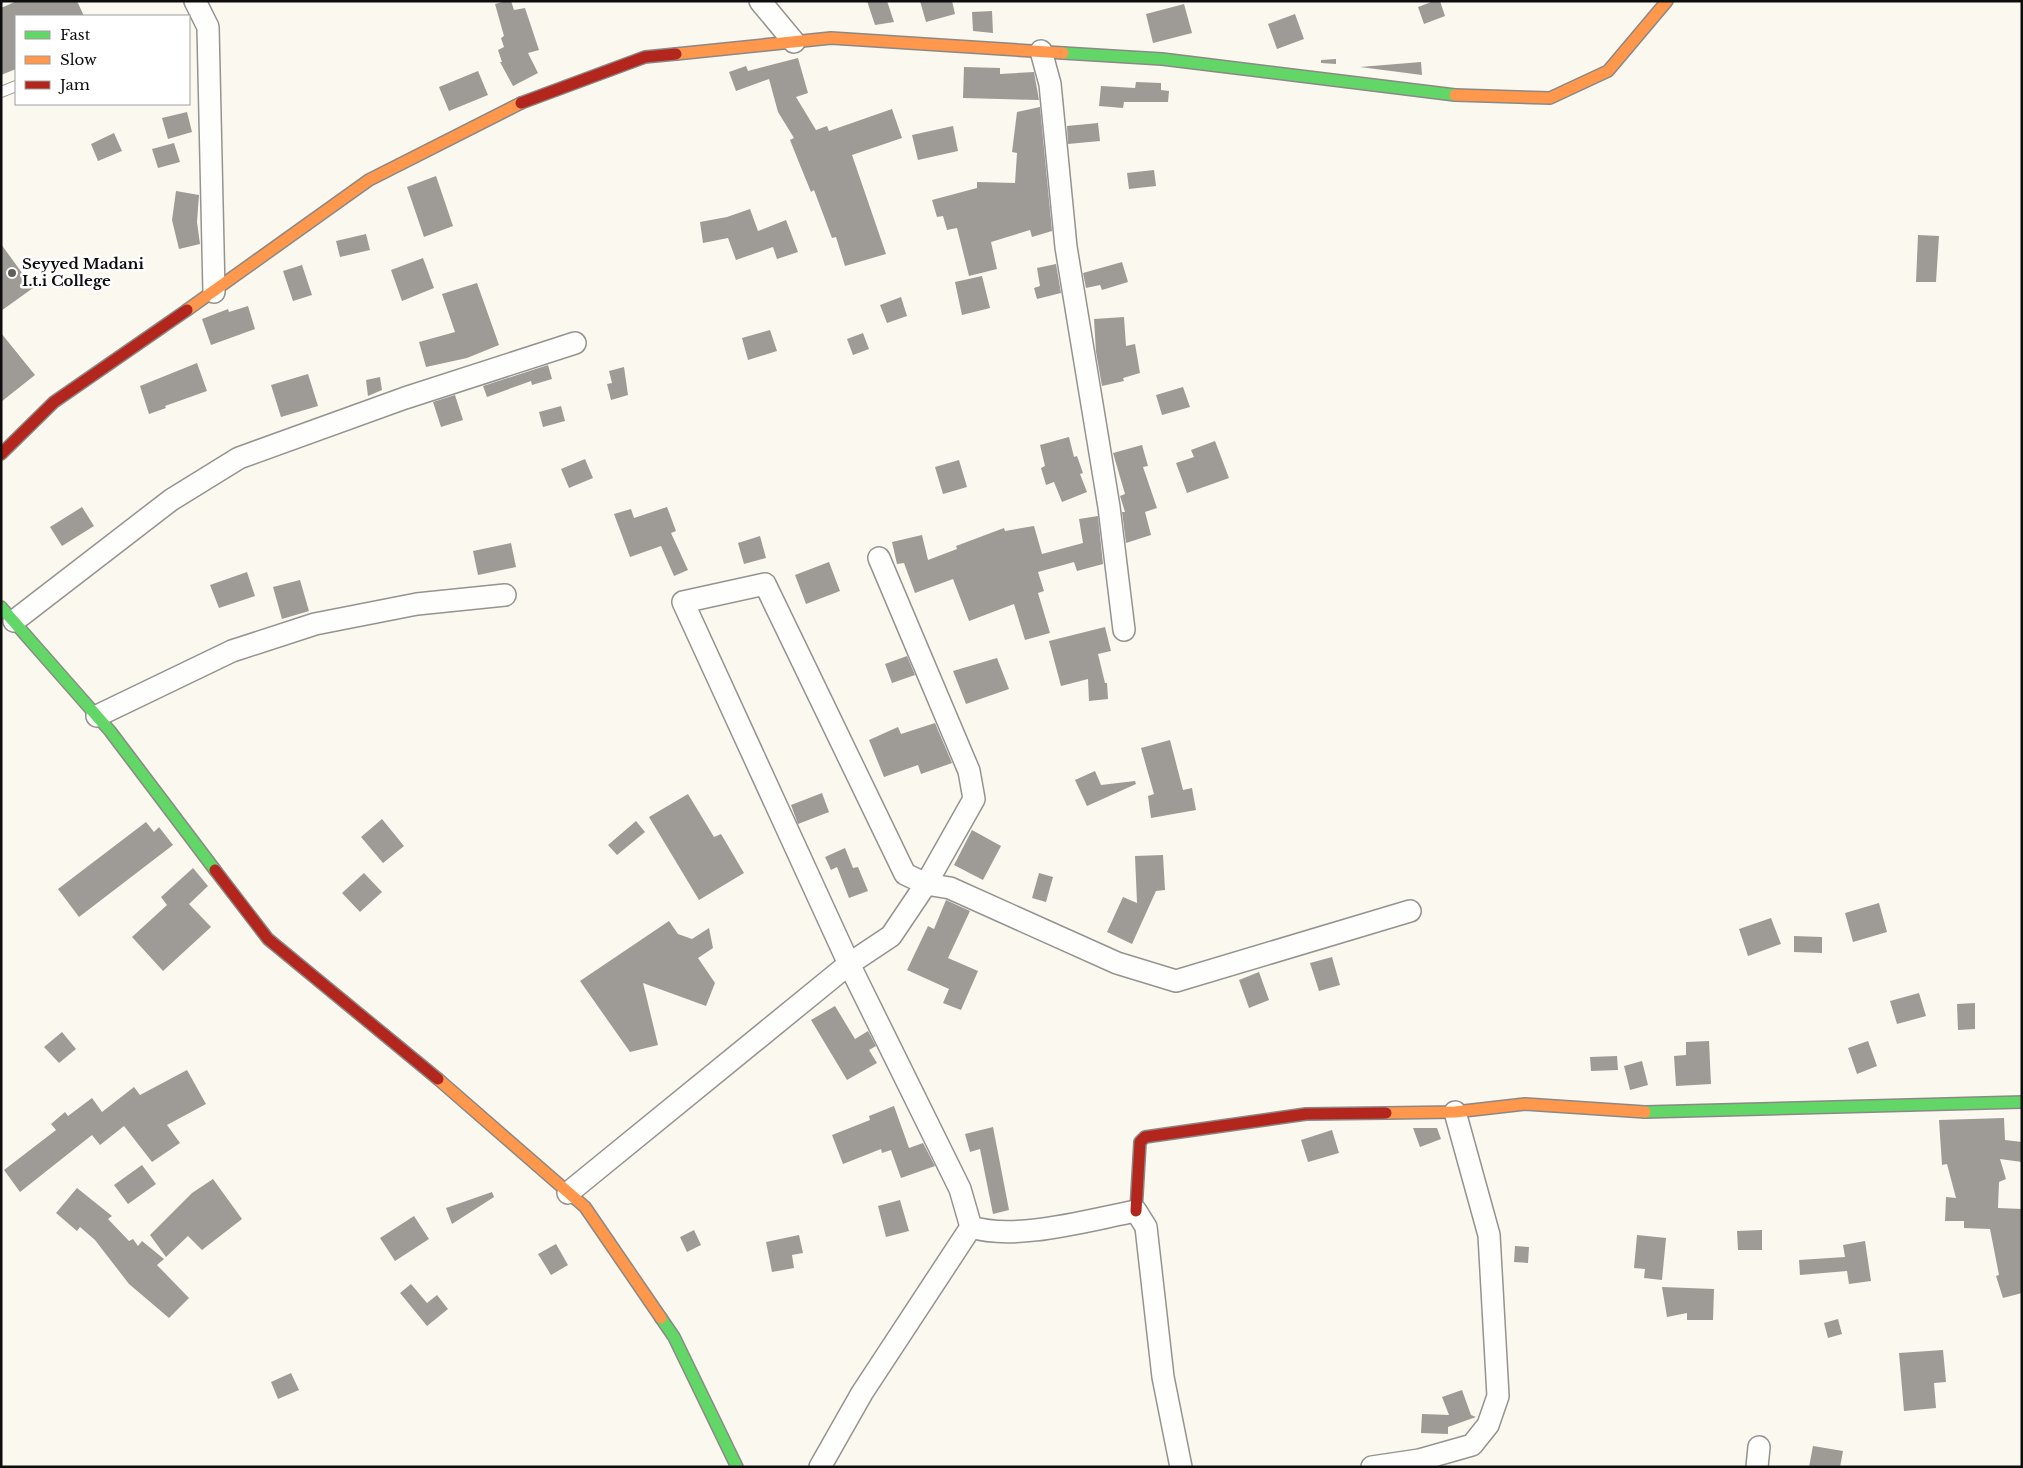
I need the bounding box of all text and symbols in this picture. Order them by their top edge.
legend [15,15,190,105]
text: Fast [60,25,91,44]
text: Slow [60,50,97,69]
text: Jam [58,75,90,94]
place label: Seyyed Madani I.t.i College [22,254,145,290]
marker: Seyyed Madani I.t.i College [6,267,18,279]

